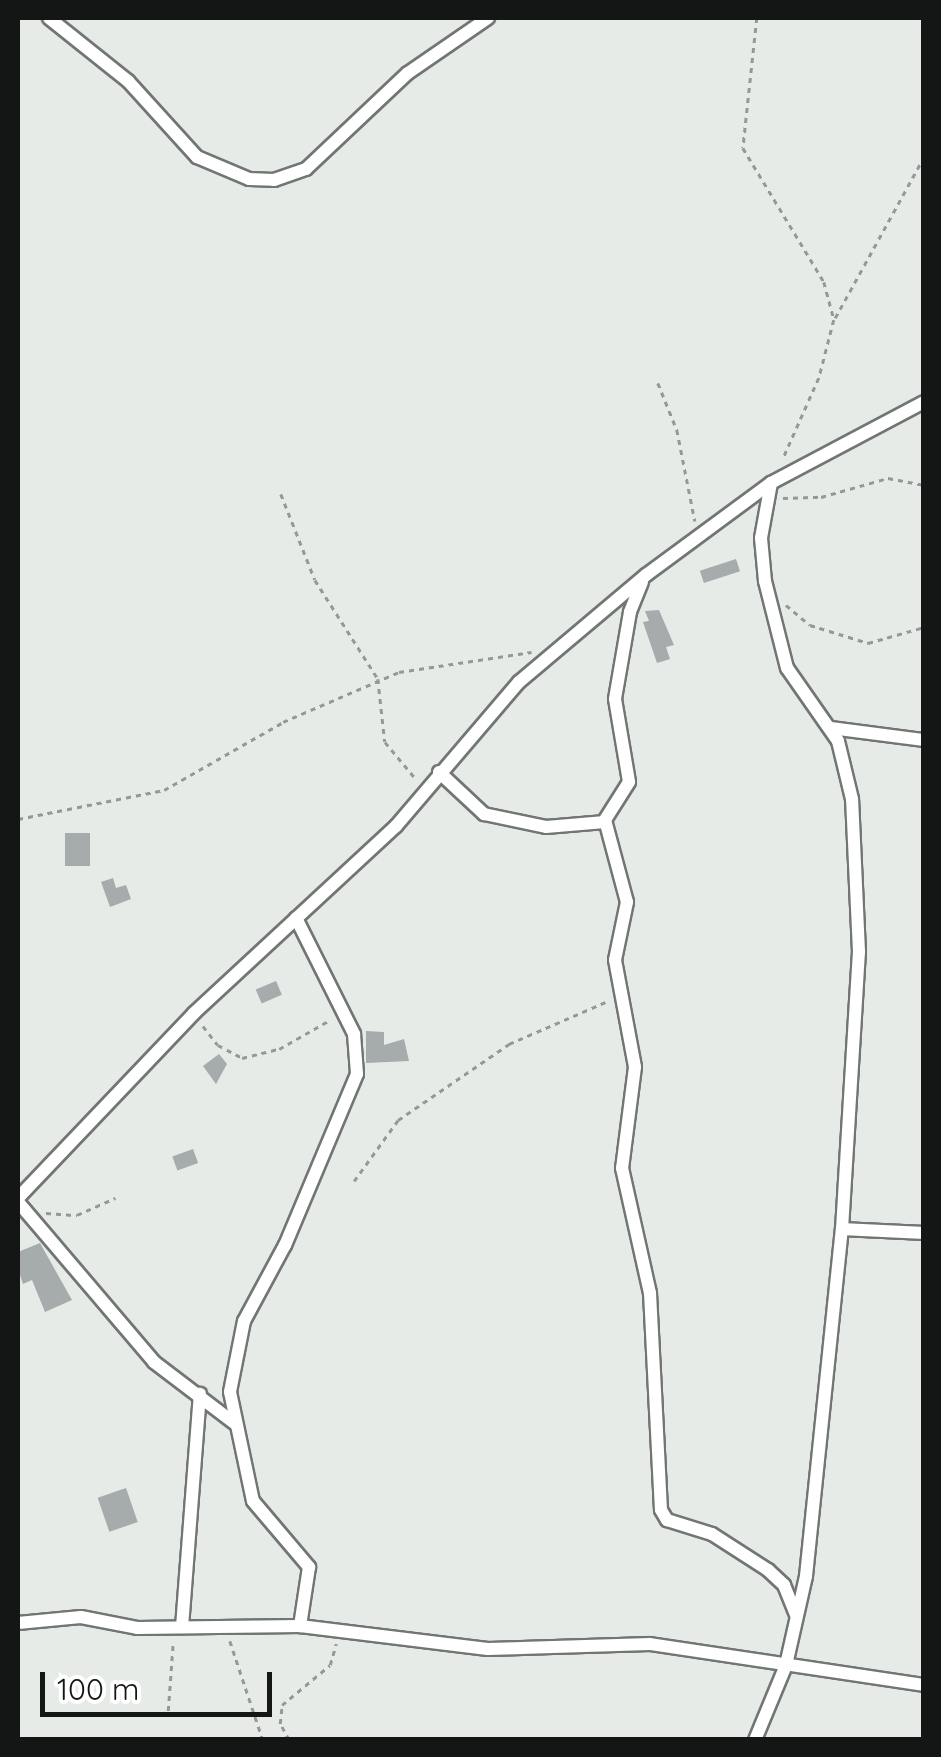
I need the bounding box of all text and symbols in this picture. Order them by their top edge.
scale bar [45,1652,278,1714]
text: 100 m [57,1670,139,1708]

